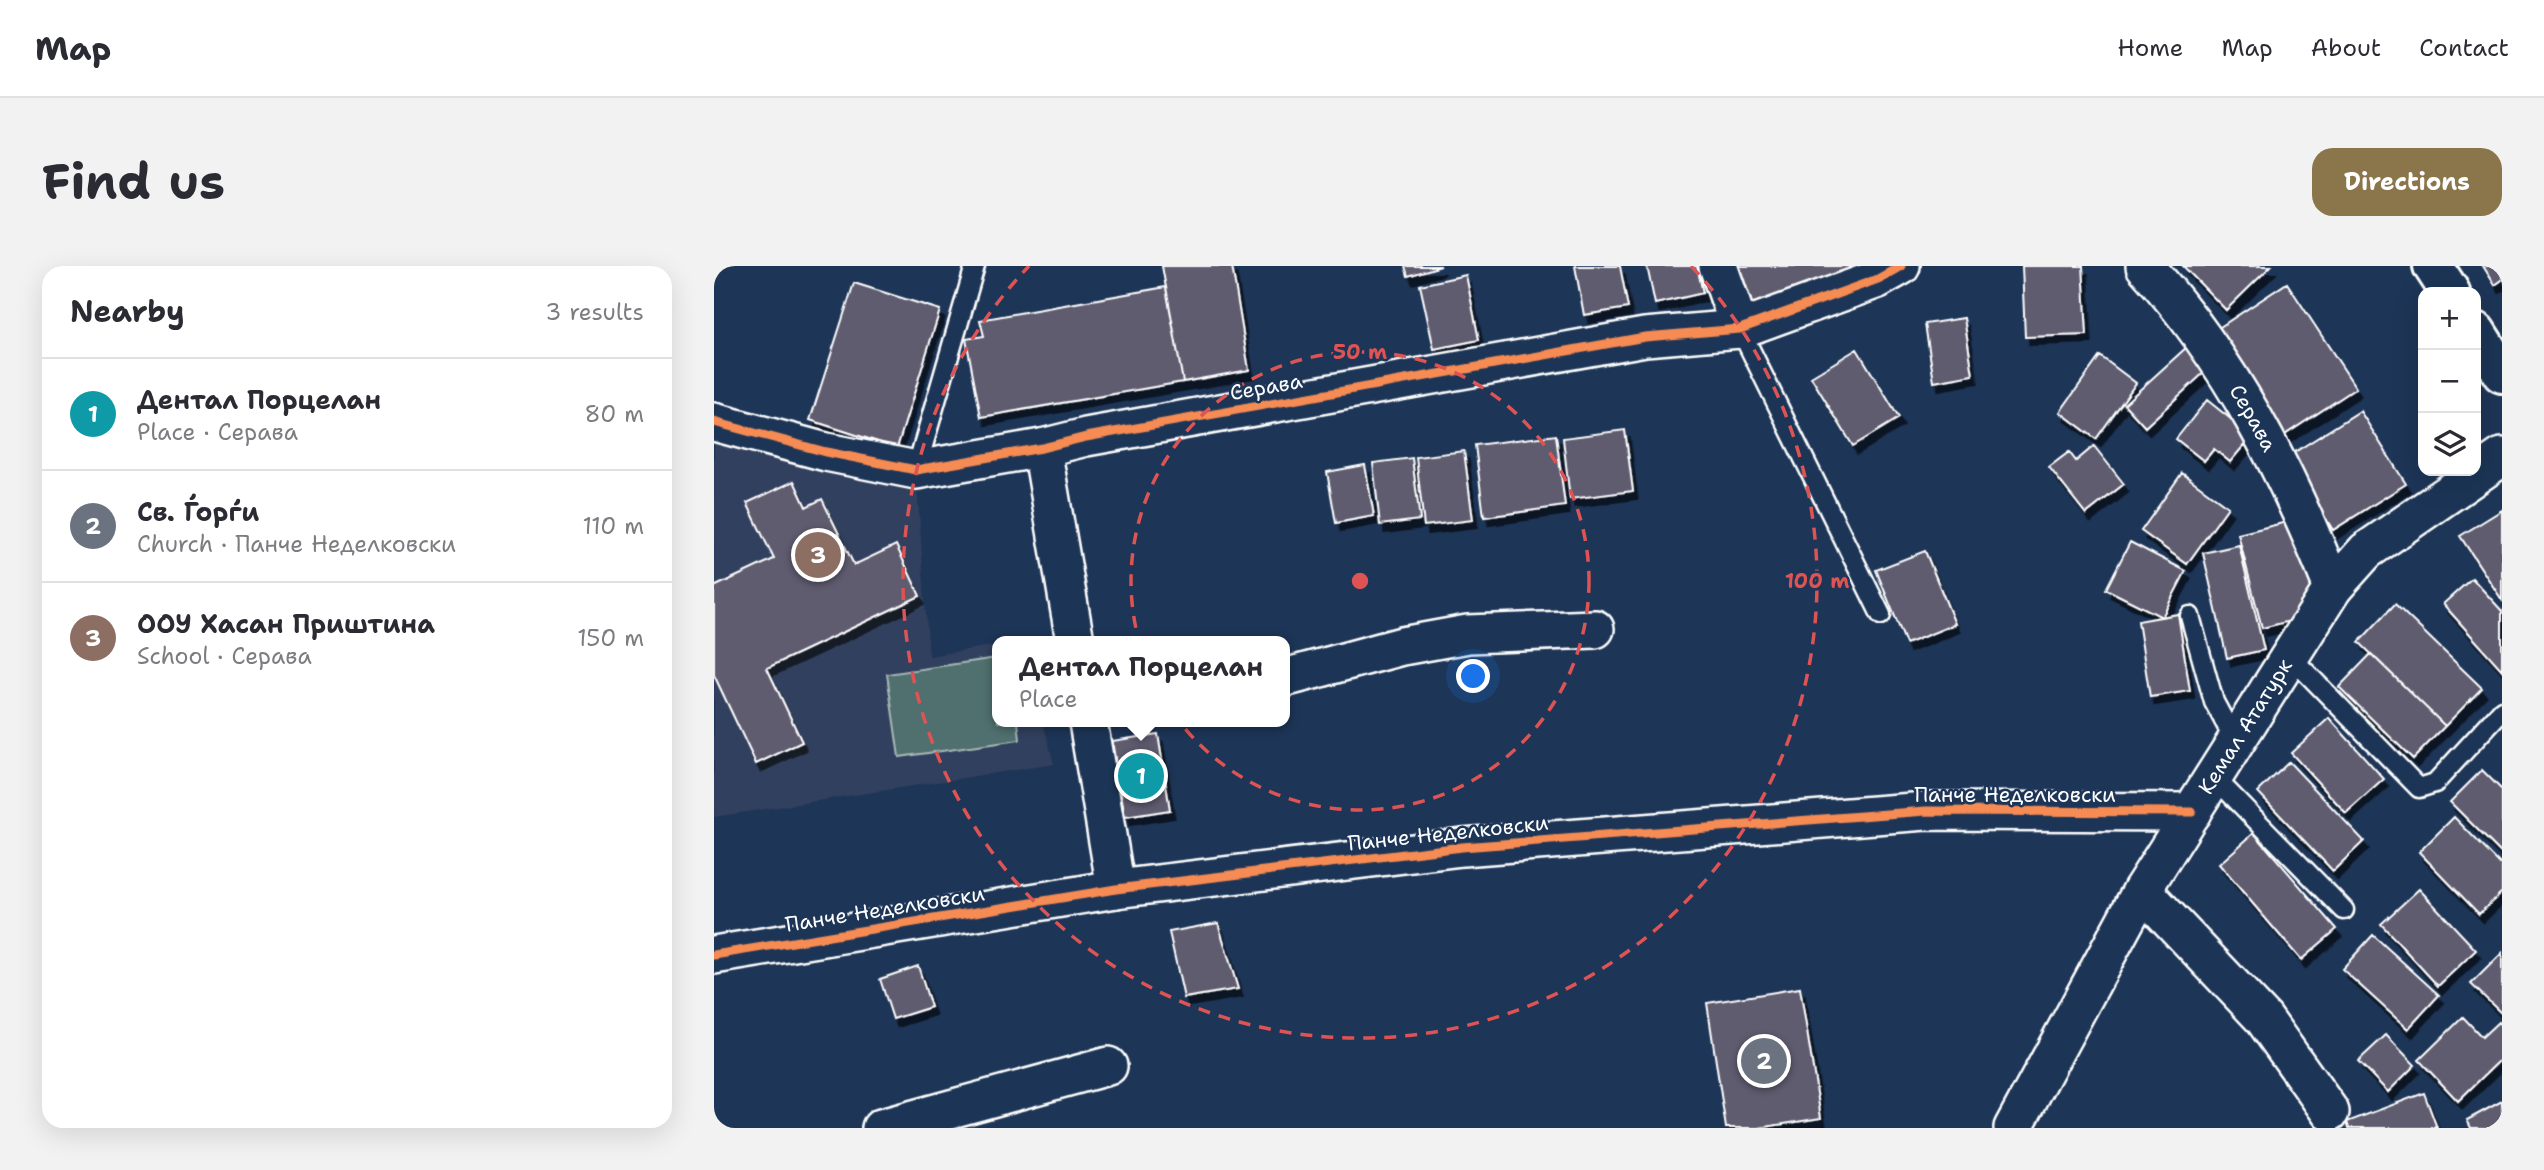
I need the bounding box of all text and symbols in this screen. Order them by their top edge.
text: Map [35,26,111,71]
text: Home [2117,32,2183,64]
text: Map [2221,32,2273,64]
text: About [2311,32,2381,64]
text: Contact [2419,32,2509,64]
button: Directions [2312,148,2502,216]
text: Find us [42,149,225,215]
map controls [2418,287,2481,476]
button: + [2418,287,2481,350]
text: Nearby [70,291,185,332]
text: 3 results [545,297,644,327]
text: 50 m [1333,338,1387,366]
button: − [2418,350,2481,413]
street label: Серава [1227,367,1305,407]
street label: Серава [2223,379,2283,457]
text: Дентал Порцелан [137,382,381,417]
text: 1 [88,399,98,429]
text: 80 m [585,399,644,429]
button: layers [2418,413,2481,476]
text: Place · Серава [137,417,298,447]
text: Св. Ѓорѓи [137,494,259,529]
text: 2 [85,511,101,541]
text: 110 m [582,511,644,541]
text: Church · Панче Неделковски [137,529,456,559]
pin: 3 [795,529,841,581]
text: 100 m [1785,567,1849,595]
centre of rings [1348,569,1372,593]
text: ООУ Хасан Приштина [137,606,435,641]
text: 3 [85,623,101,653]
text: 150 m [577,623,644,653]
popup [992,636,1290,727]
text: School · Серава [137,641,312,671]
text: Дентал Порцелан [1019,649,1263,684]
street label: Кемал Ататурк [2192,653,2299,800]
your location [1456,659,1490,693]
text: Place [1019,684,1078,714]
pin: 1 [1118,750,1164,802]
street label: Панче Неделковски [1914,781,2116,809]
street label: Панче Неделковски [1346,809,1550,857]
street label: Панче Неделковски [783,879,987,939]
pin: 2 [1741,1035,1787,1087]

